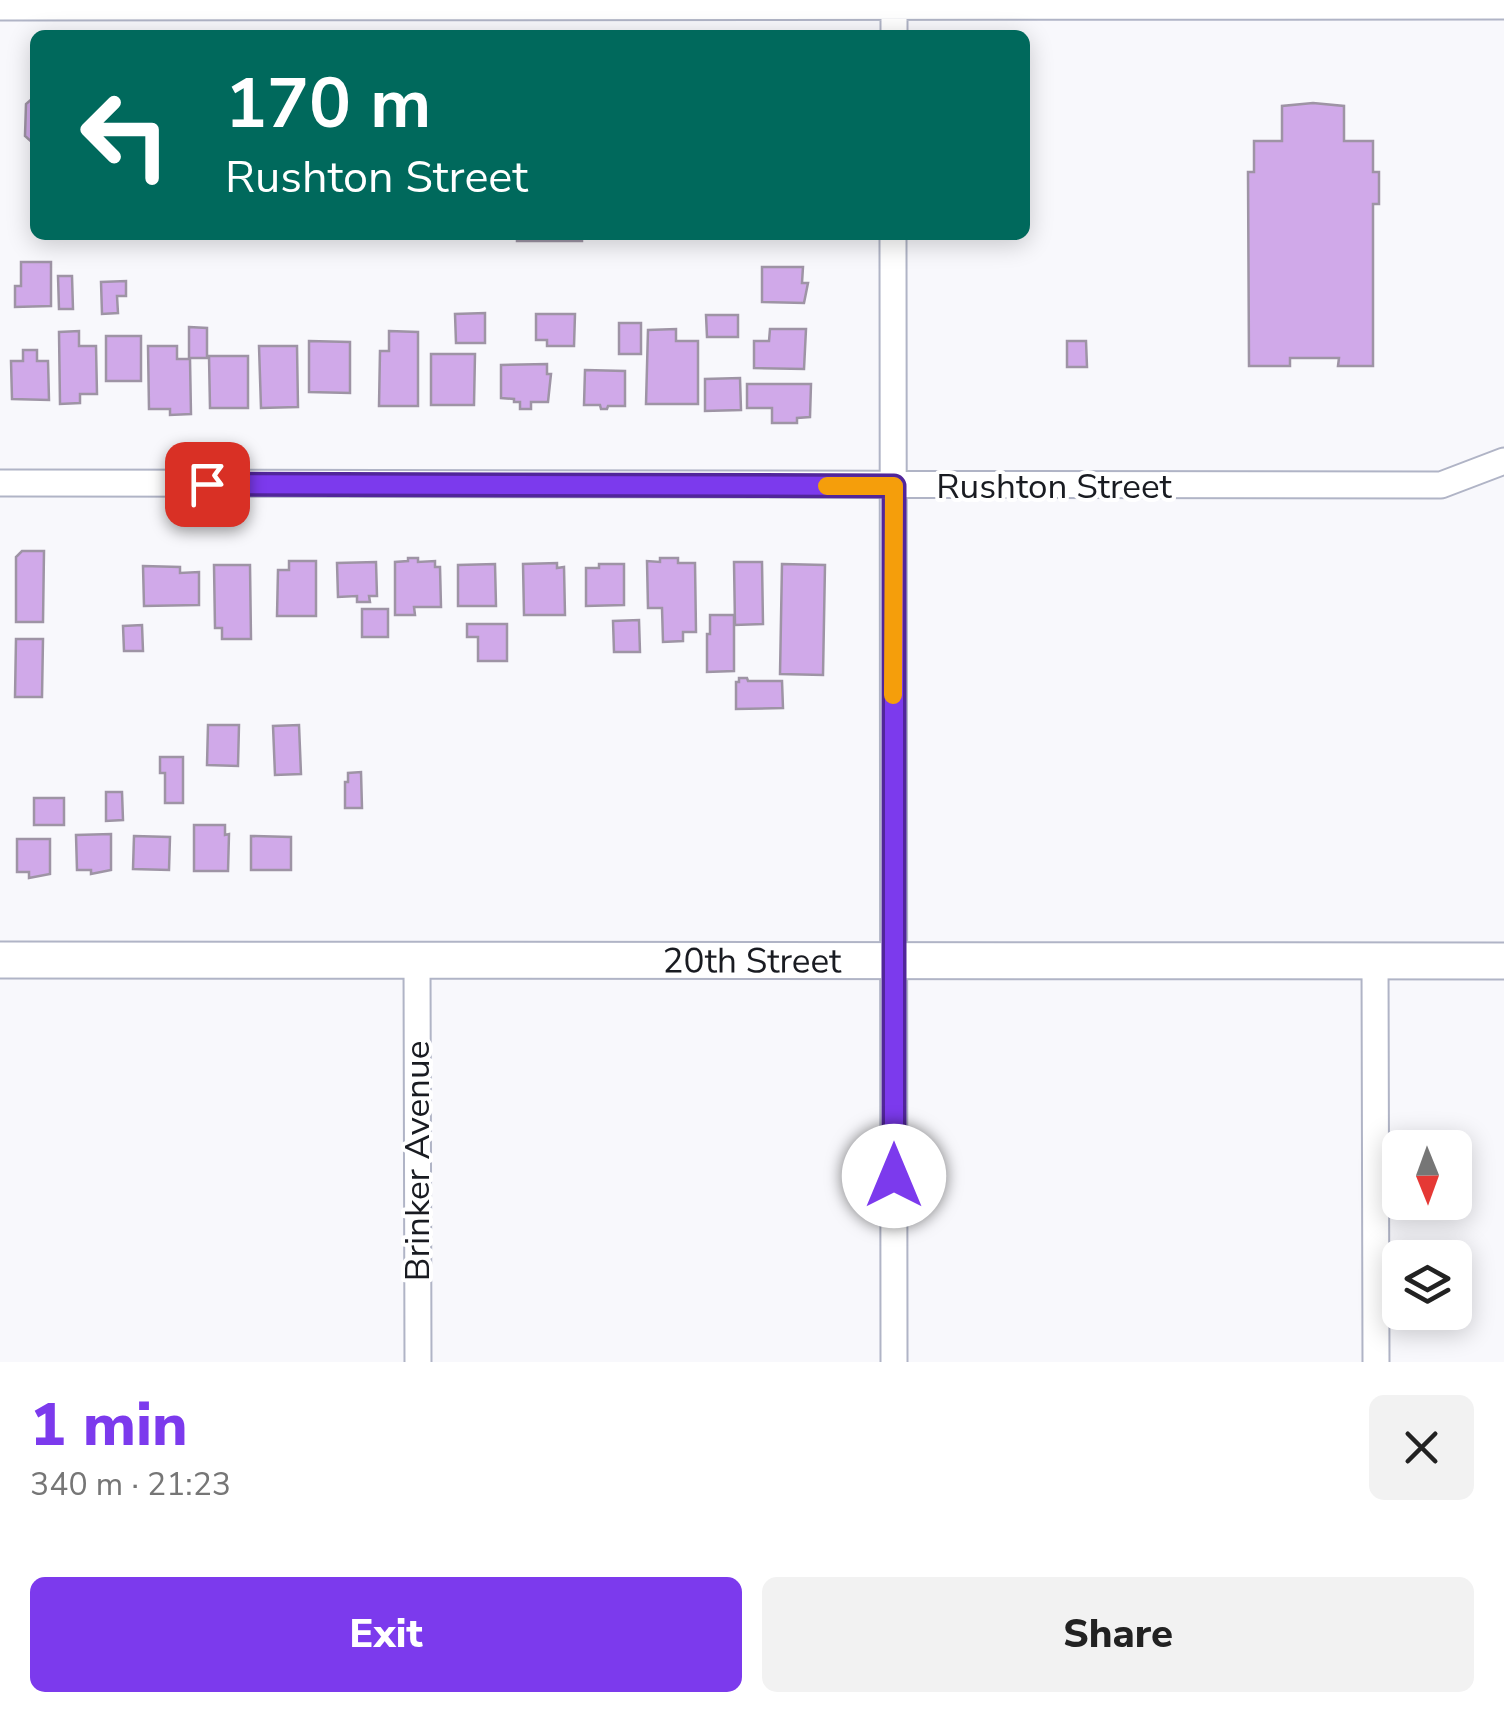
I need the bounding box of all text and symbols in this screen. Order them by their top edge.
text: 170 m [225,56,431,152]
icon: left [60,70,190,200]
text: Rushton Street [225,147,528,208]
pin [165,442,250,527]
icon: arrive [180,457,235,512]
street label: Rushton Street [936,463,1173,510]
street label: 20th Street [663,937,842,984]
street label: Brinker Avenue [394,1041,441,1281]
position arrow [842,1124,946,1228]
north arrow [1382,1130,1472,1220]
map controls [1382,1130,1472,1330]
button: layers [1382,1240,1472,1330]
text: 1 min [30,1384,188,1466]
button: close [1369,1395,1474,1500]
text: 340 m · 21:23 [30,1463,231,1506]
button: Exit [30,1577,742,1692]
button: Share [762,1577,1474,1692]

